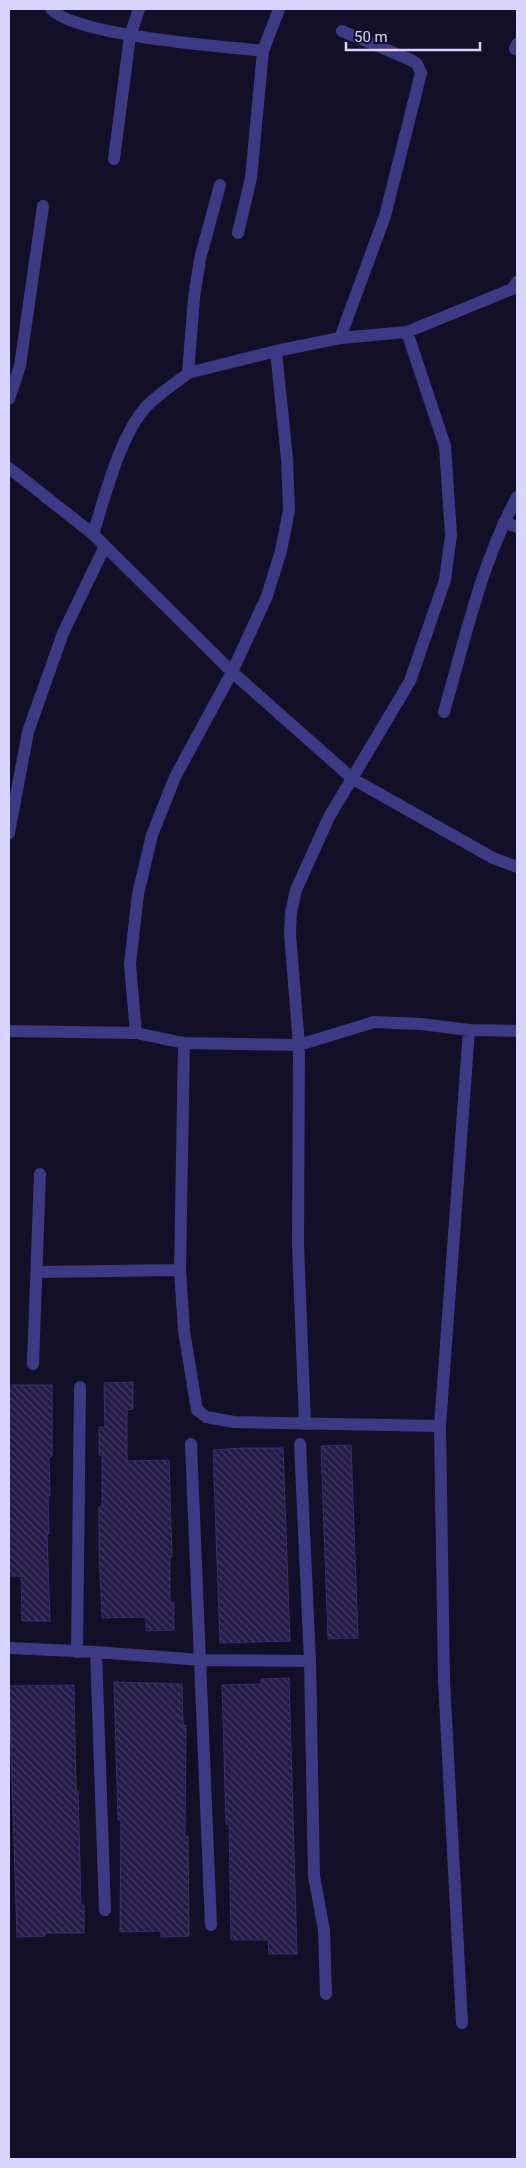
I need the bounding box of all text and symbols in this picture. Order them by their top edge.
scale bar [346,20,480,52]
text: 50 m [354,28,388,46]

